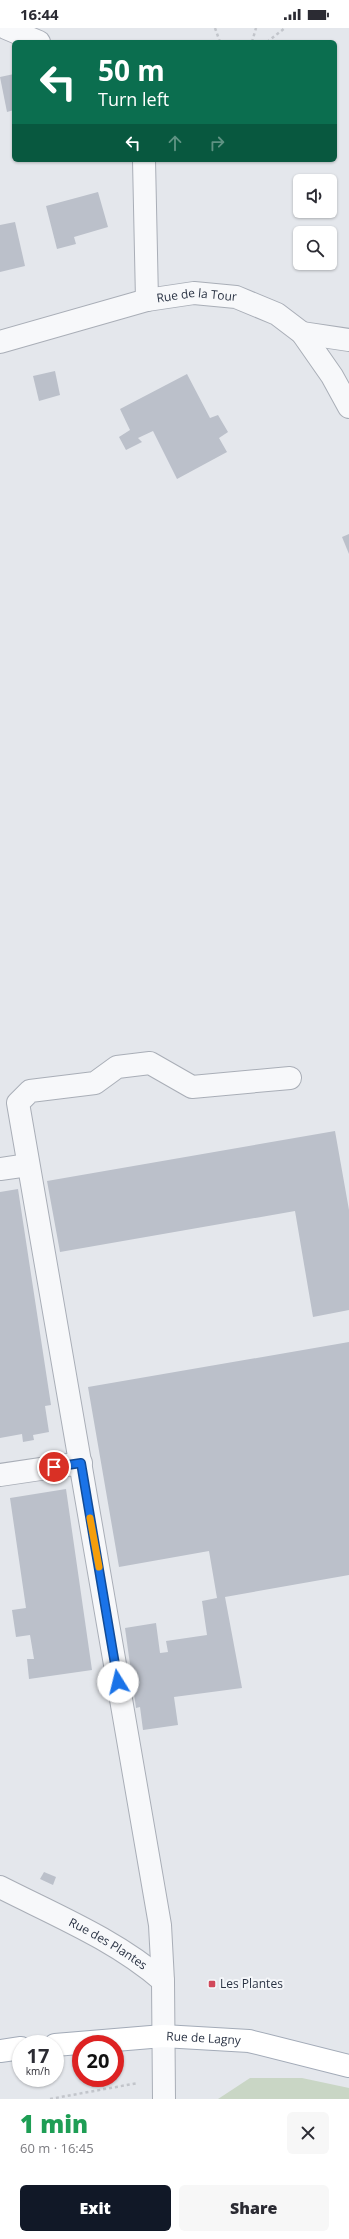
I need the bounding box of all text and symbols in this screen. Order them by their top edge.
text: 16:44 [20,4,59,24]
text: 50 m [98,51,165,89]
icon: left [32,56,84,108]
text: Turn left [98,87,169,111]
icon: left [122,132,144,154]
icon: ahead [164,132,186,154]
icon: right [206,132,228,154]
map controls [293,174,337,270]
button: sound [293,174,337,218]
button: search [293,226,337,270]
street label: Rue de la Tour [155,284,238,306]
pin [37,1450,71,1484]
icon: arrive [43,1456,65,1478]
position arrow [97,1661,139,1703]
street label: Rue des Plantes [66,1913,151,1974]
place label: Les Plantes [220,1975,283,1992]
marker: Les Plantes [207,1979,217,1989]
street label: Rue de Lagny [166,2027,242,2049]
speed limit sign: 20 [72,2035,124,2087]
text: 17 [27,2042,49,2069]
text: km/h [26,2064,50,2078]
text: 1 min [20,2107,88,2140]
button: close [287,2112,329,2154]
text: 60 m · 16:45 [20,2139,94,2157]
button: Exit [20,2185,171,2231]
button: Share [179,2185,329,2231]

